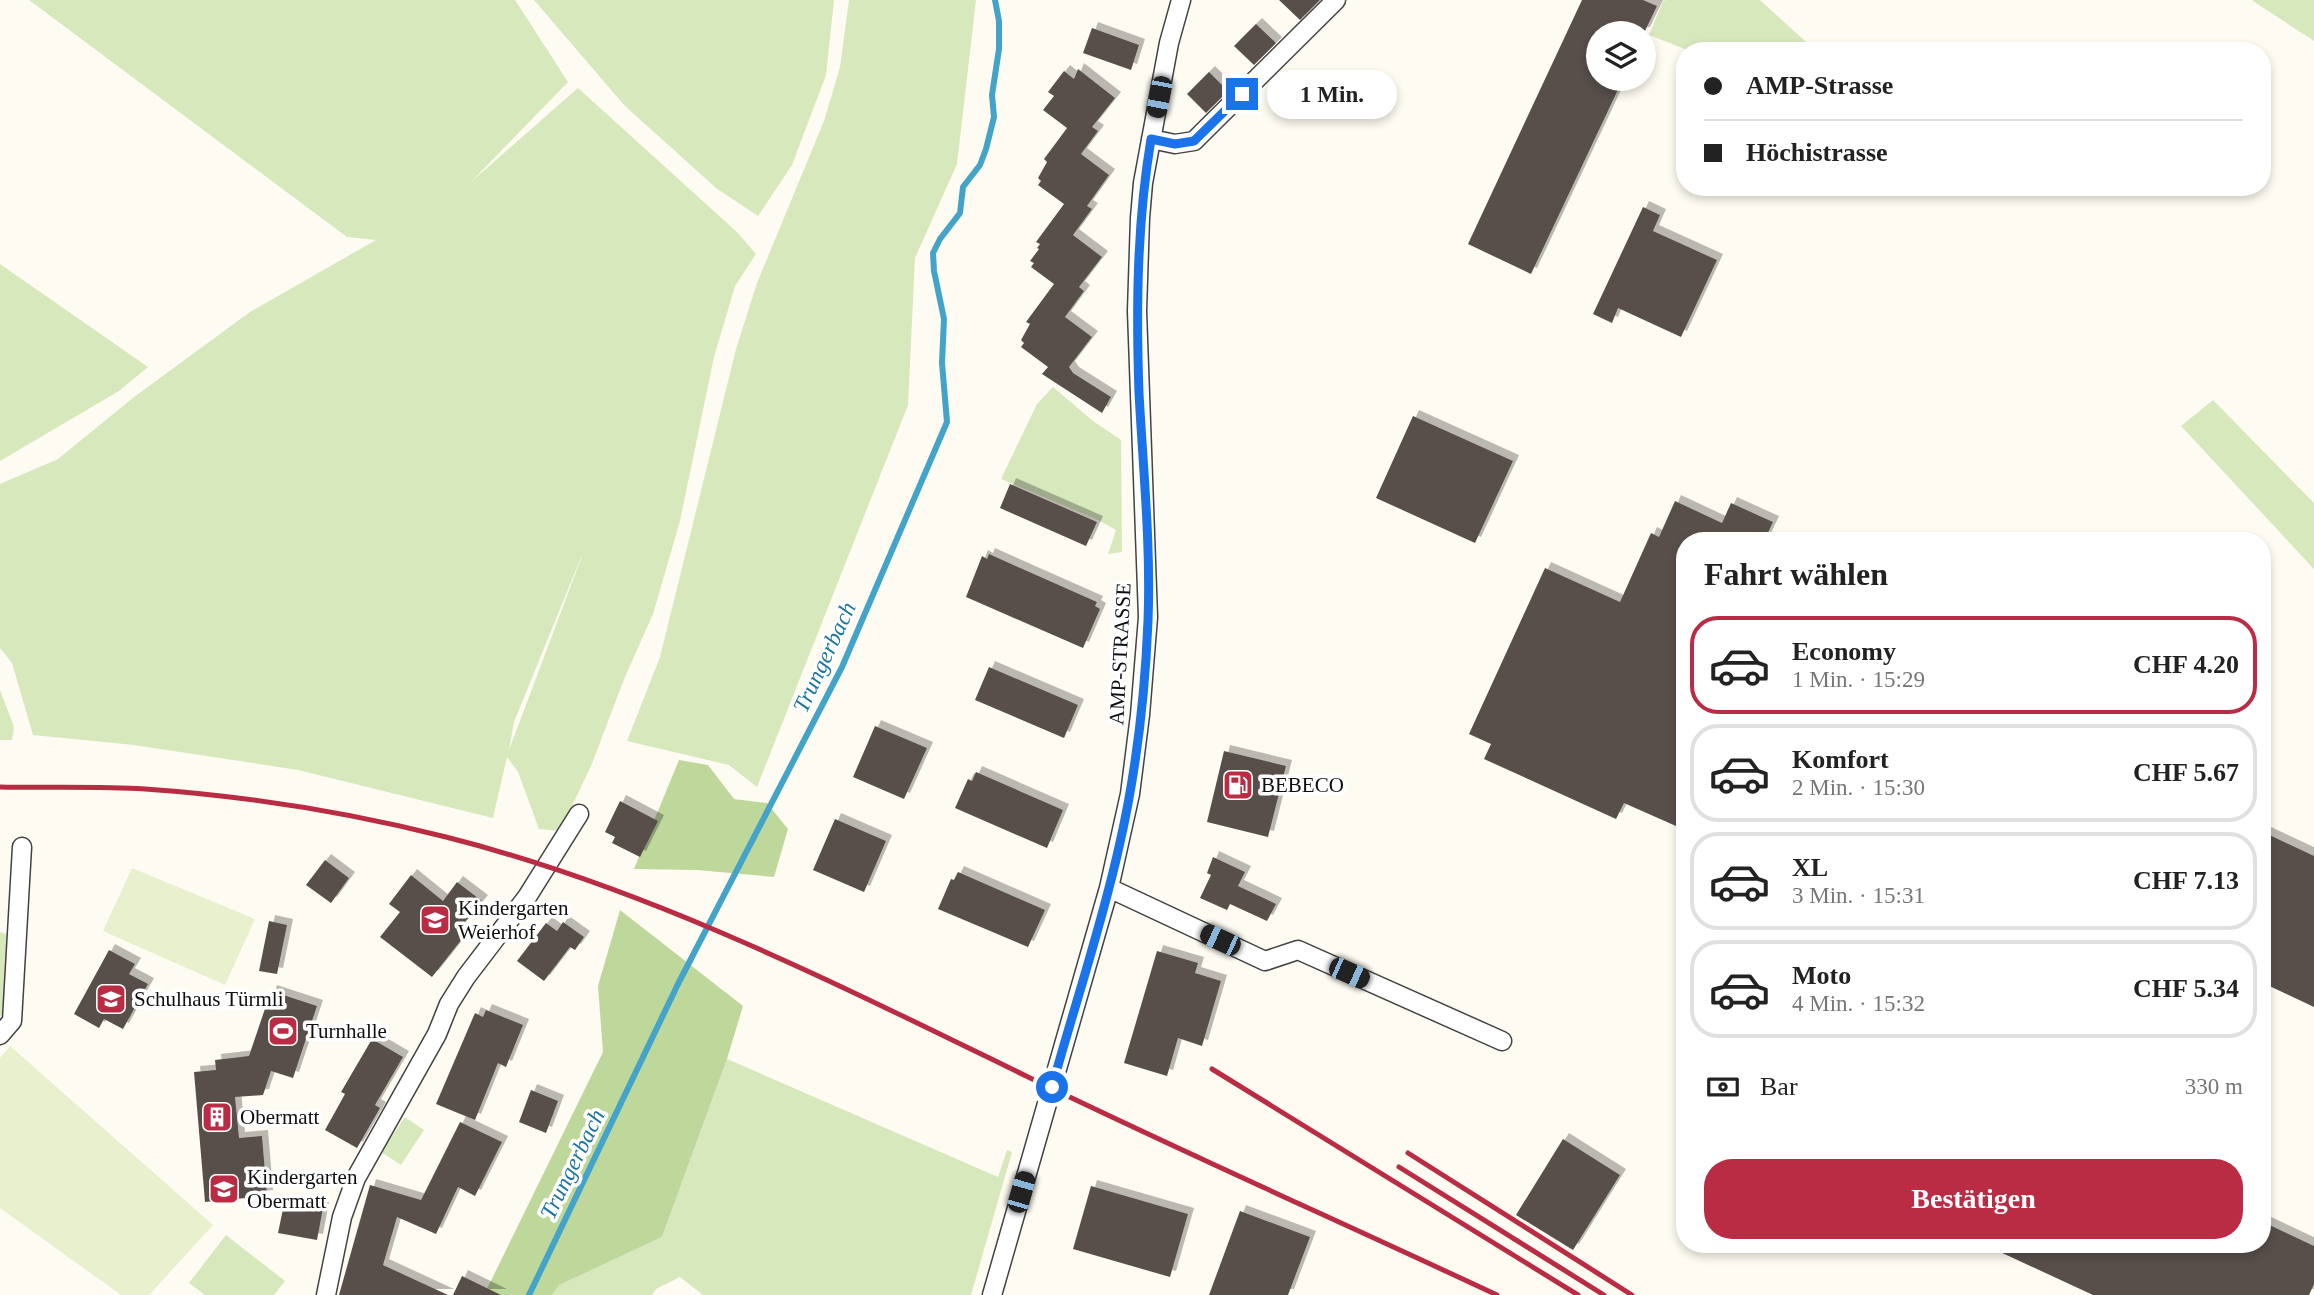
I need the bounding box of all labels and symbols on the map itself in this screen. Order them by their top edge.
callout: 1 Min. [1266,70,1396,119]
car [1145,74,1174,120]
route end [1226,78,1258,110]
street label: AMP-STRASSE [1104,582,1136,726]
water label: Trungerbach [788,598,861,716]
fuel station icon: BEBECO [1221,768,1255,802]
place label: BEBECO [1261,773,1344,797]
place label: Kindergarten Weierhof [458,896,569,944]
school or university icon: Kindergarten Weierhof [418,903,452,937]
car [1197,922,1244,958]
car [1326,955,1373,991]
school or university icon: Schulhaus Türmli [94,982,128,1016]
place label: Schulhaus Türmli [134,987,284,1011]
sports icon: Turnhalle [266,1014,300,1048]
place label: Turnhalle [306,1019,387,1043]
route start [1036,1071,1068,1103]
building icon: Obermatt [200,1100,234,1134]
place label: Obermatt [240,1105,319,1129]
water label: Trungerbach [535,1105,610,1223]
place label: Kindergarten Obermatt [247,1165,358,1213]
car [1006,1169,1037,1215]
school or university icon: Kindergarten Obermatt [207,1172,241,1206]

